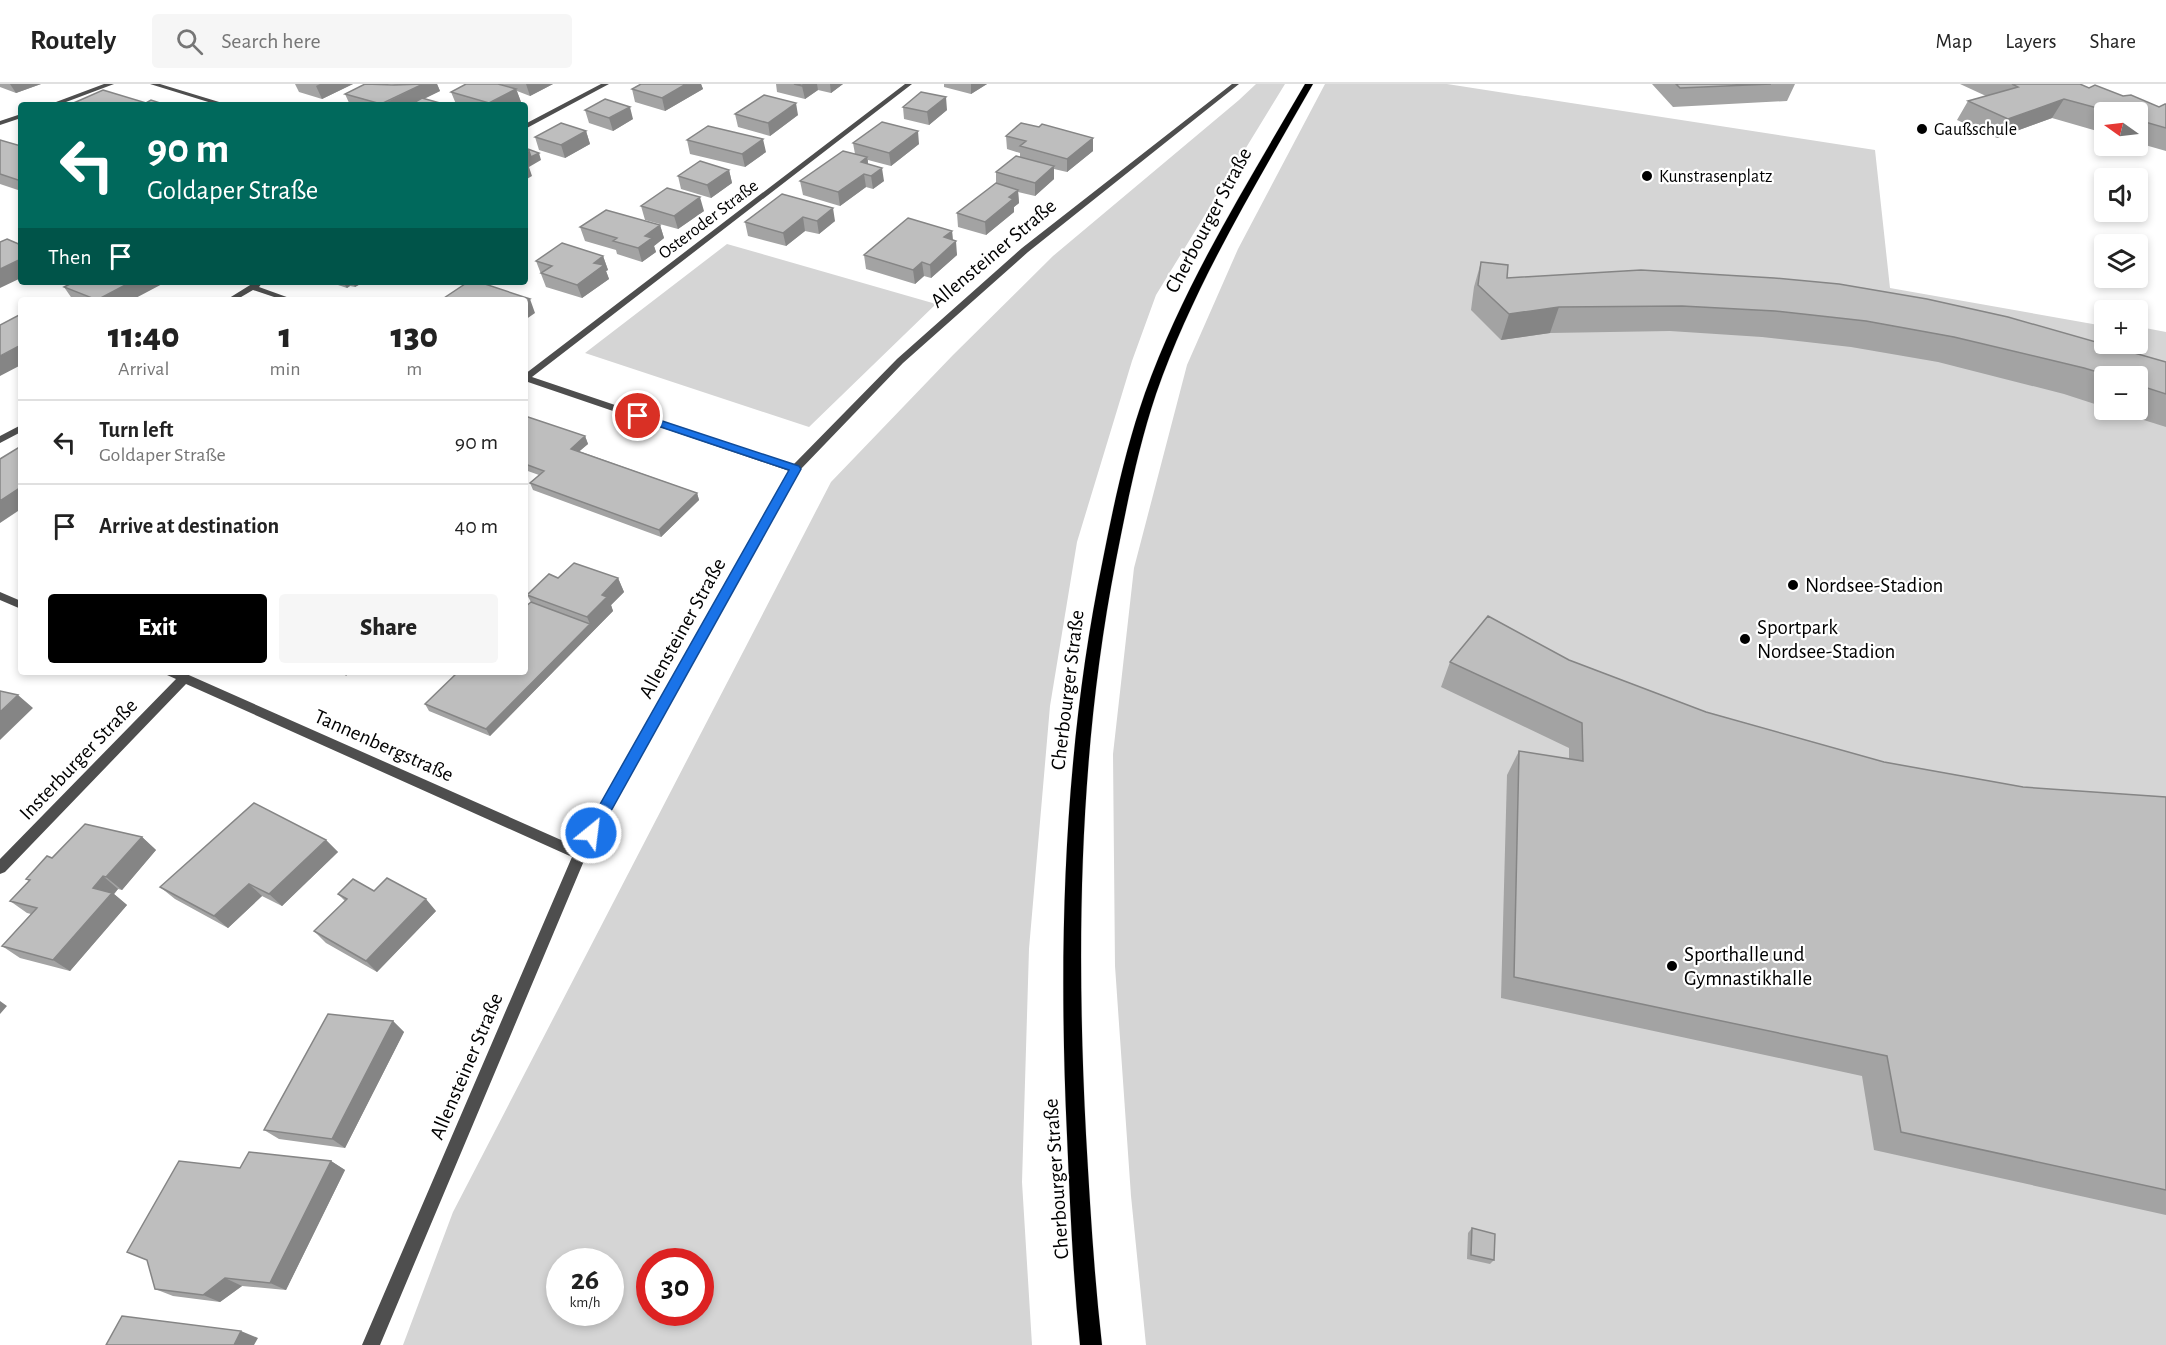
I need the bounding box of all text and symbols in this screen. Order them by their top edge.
search box [152,14,572,68]
icon: search [173,25,206,58]
text: Routely [30,27,116,55]
text: Search here [221,30,321,52]
text: Map [1936,31,1972,52]
text: Layers [2005,31,2056,52]
text: Share [2089,31,2136,52]
north arrow [2094,102,2148,156]
map controls [2094,102,2148,420]
place label: Gaußschule [1934,121,2017,139]
marker: Gaußschule [1915,122,1929,136]
icon: left [48,126,126,204]
text: 90 m [147,128,229,170]
street label: Cherbourger Straße [1161,144,1256,296]
place label: Kunstrasenplatz [1659,168,1773,186]
button: sound [2094,168,2148,222]
marker: Kunstrasenplatz [1640,169,1654,183]
text: Goldaper Straße [147,177,318,204]
street label: Osteroder Straße [656,177,762,263]
street label: Allensteiner Straße [926,195,1060,312]
button: layers [2094,234,2148,288]
icon: arrive [104,240,137,273]
text: Then [48,246,92,268]
button: + [2094,300,2148,354]
text: 11:40 [108,318,180,354]
text: 1 [278,318,292,354]
text: 130 [390,318,438,354]
text: Arrival [118,359,169,379]
text: min [269,359,301,379]
text: m [406,359,422,379]
button: − [2094,366,2148,420]
pin [612,390,663,441]
icon: arrive [621,399,654,432]
text: Turn left [99,419,173,441]
icon: left [48,426,81,459]
text: 90 m [455,431,498,453]
text: Goldaper Straße [99,445,226,465]
icon: arrive [48,510,81,543]
text: Arrive at destination [99,515,279,537]
text: 40 m [455,515,498,537]
street label: Allensteiner Straße [635,555,730,702]
place label: Nordsee-Stadion [1805,575,1943,596]
marker: Nordsee-Stadion [1786,578,1800,592]
button: Exit [48,594,267,663]
button: Share [279,594,498,663]
street label: Cherbourger Straße [1047,609,1088,771]
place label: Sportpark Nordsee-Stadion [1757,617,1895,662]
marker: Sportpark Nordsee-Stadion [1738,632,1752,646]
street label: Insterburger Straße [15,695,141,824]
street label: Tannenbergstraße [311,705,457,786]
position arrow [559,801,623,865]
place label: Sporthalle und Gymnastikhalle [1684,944,1812,989]
marker: Sporthalle und Gymnastikhalle [1665,959,1679,973]
street label: Allensteiner Straße [426,990,507,1143]
street label: Cherbourger Straße [1040,1098,1073,1260]
speed limit sign: 30 [636,1248,714,1326]
text: 26 [571,1265,599,1295]
text: km/h [570,1295,600,1310]

